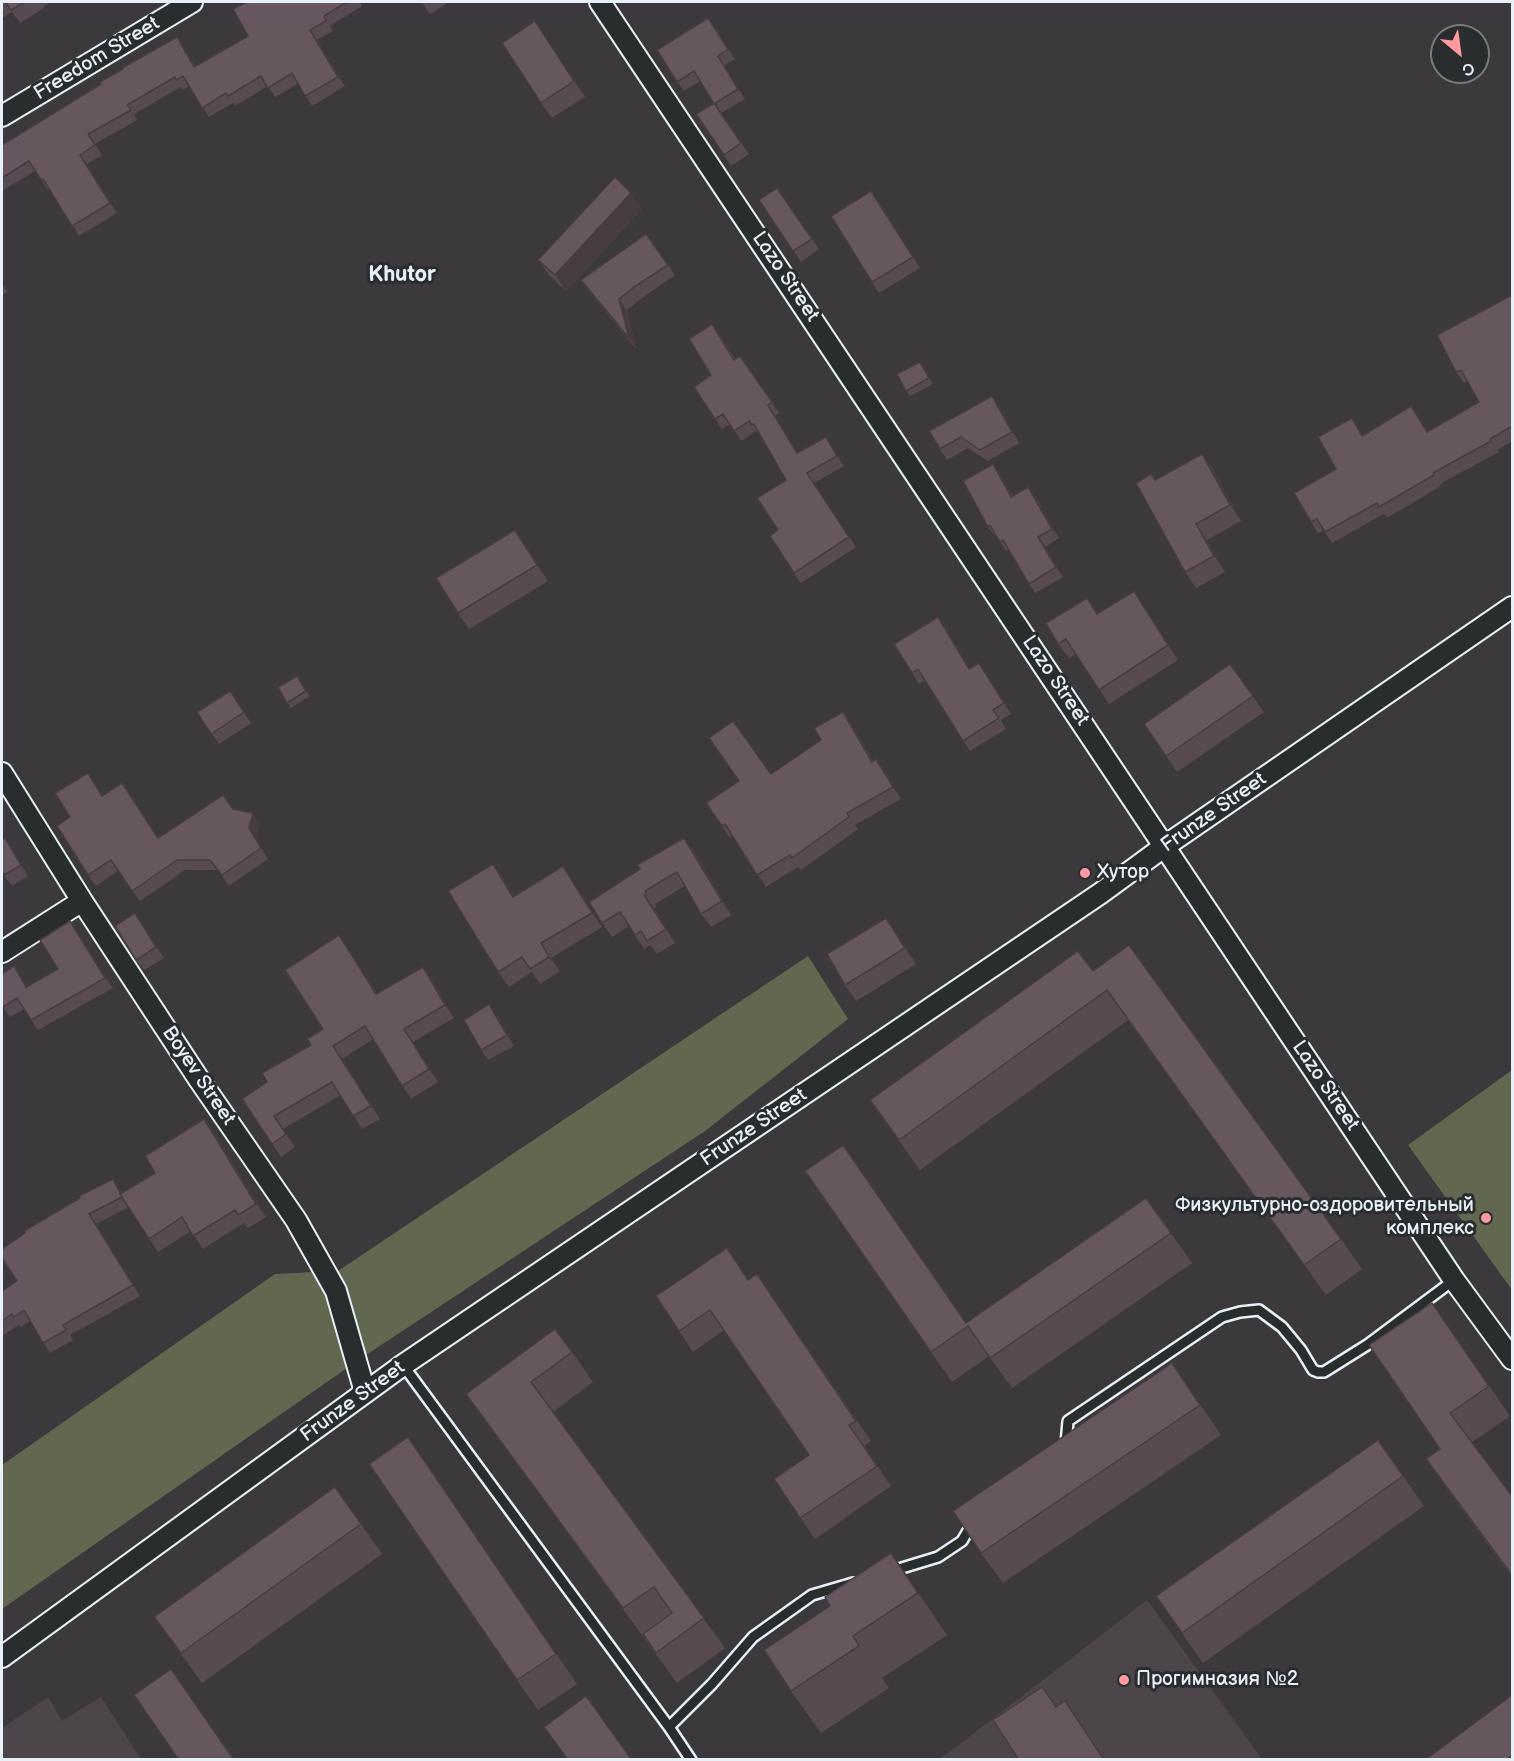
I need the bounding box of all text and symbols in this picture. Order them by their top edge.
street label: Freedom Street [30,12,164,106]
north arrow [1430,24,1490,84]
text: С [1459,57,1477,79]
street label: Lazo Street [746,228,824,326]
district label: Khutor [368,262,436,288]
street label: Lazo Street [1016,632,1094,730]
street label: Frunze Street [1157,768,1271,858]
place label: Хутор [1097,861,1149,885]
marker: Хутор [1078,866,1092,880]
street label: Boyev Street [156,1022,240,1130]
street label: Lazo Street [1286,1037,1364,1135]
street label: Frunze Street [696,1084,812,1172]
place label: Физкультурно-оздоровительный комплекс [1175,1194,1474,1241]
marker: Физкультурно-оздоровительный комплекс [1479,1211,1493,1225]
street label: Frunze Street [296,1356,410,1448]
place label: Прогимназия №2 [1136,1668,1299,1692]
marker: Прогимназия №2 [1117,1673,1131,1687]

